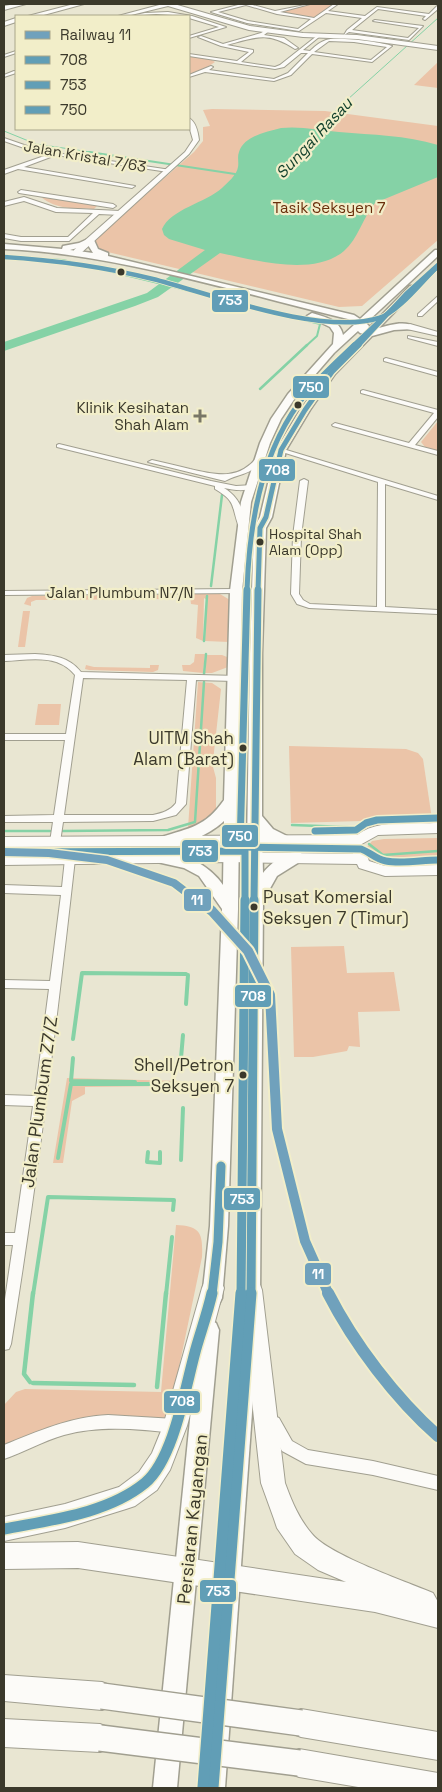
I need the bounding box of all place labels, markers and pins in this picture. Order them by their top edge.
unlabelled marker [116,267,126,277]
place label: Klinik Kesihatan Shah Alam [76,398,189,434]
unlabelled marker [293,400,303,410]
marker: Klinik Kesihatan Shah Alam [193,409,207,423]
place label: Hospital Shah Alam (Opp) [269,525,362,559]
marker: Hospital Shah Alam (Opp) [255,537,265,547]
place label: UITM Shah Alam (Barat) [133,727,234,770]
marker: UITM Shah Alam (Barat) [238,743,248,753]
place label: Pusat Komersial Seksyen 7 (Timur) [263,886,409,929]
marker: Pusat Komersial Seksyen 7 (Timur) [249,902,259,912]
place label: Shell/Petron Seksyen 7 [134,1054,234,1097]
marker: Shell/Petron Seksyen 7 [238,1070,248,1080]

